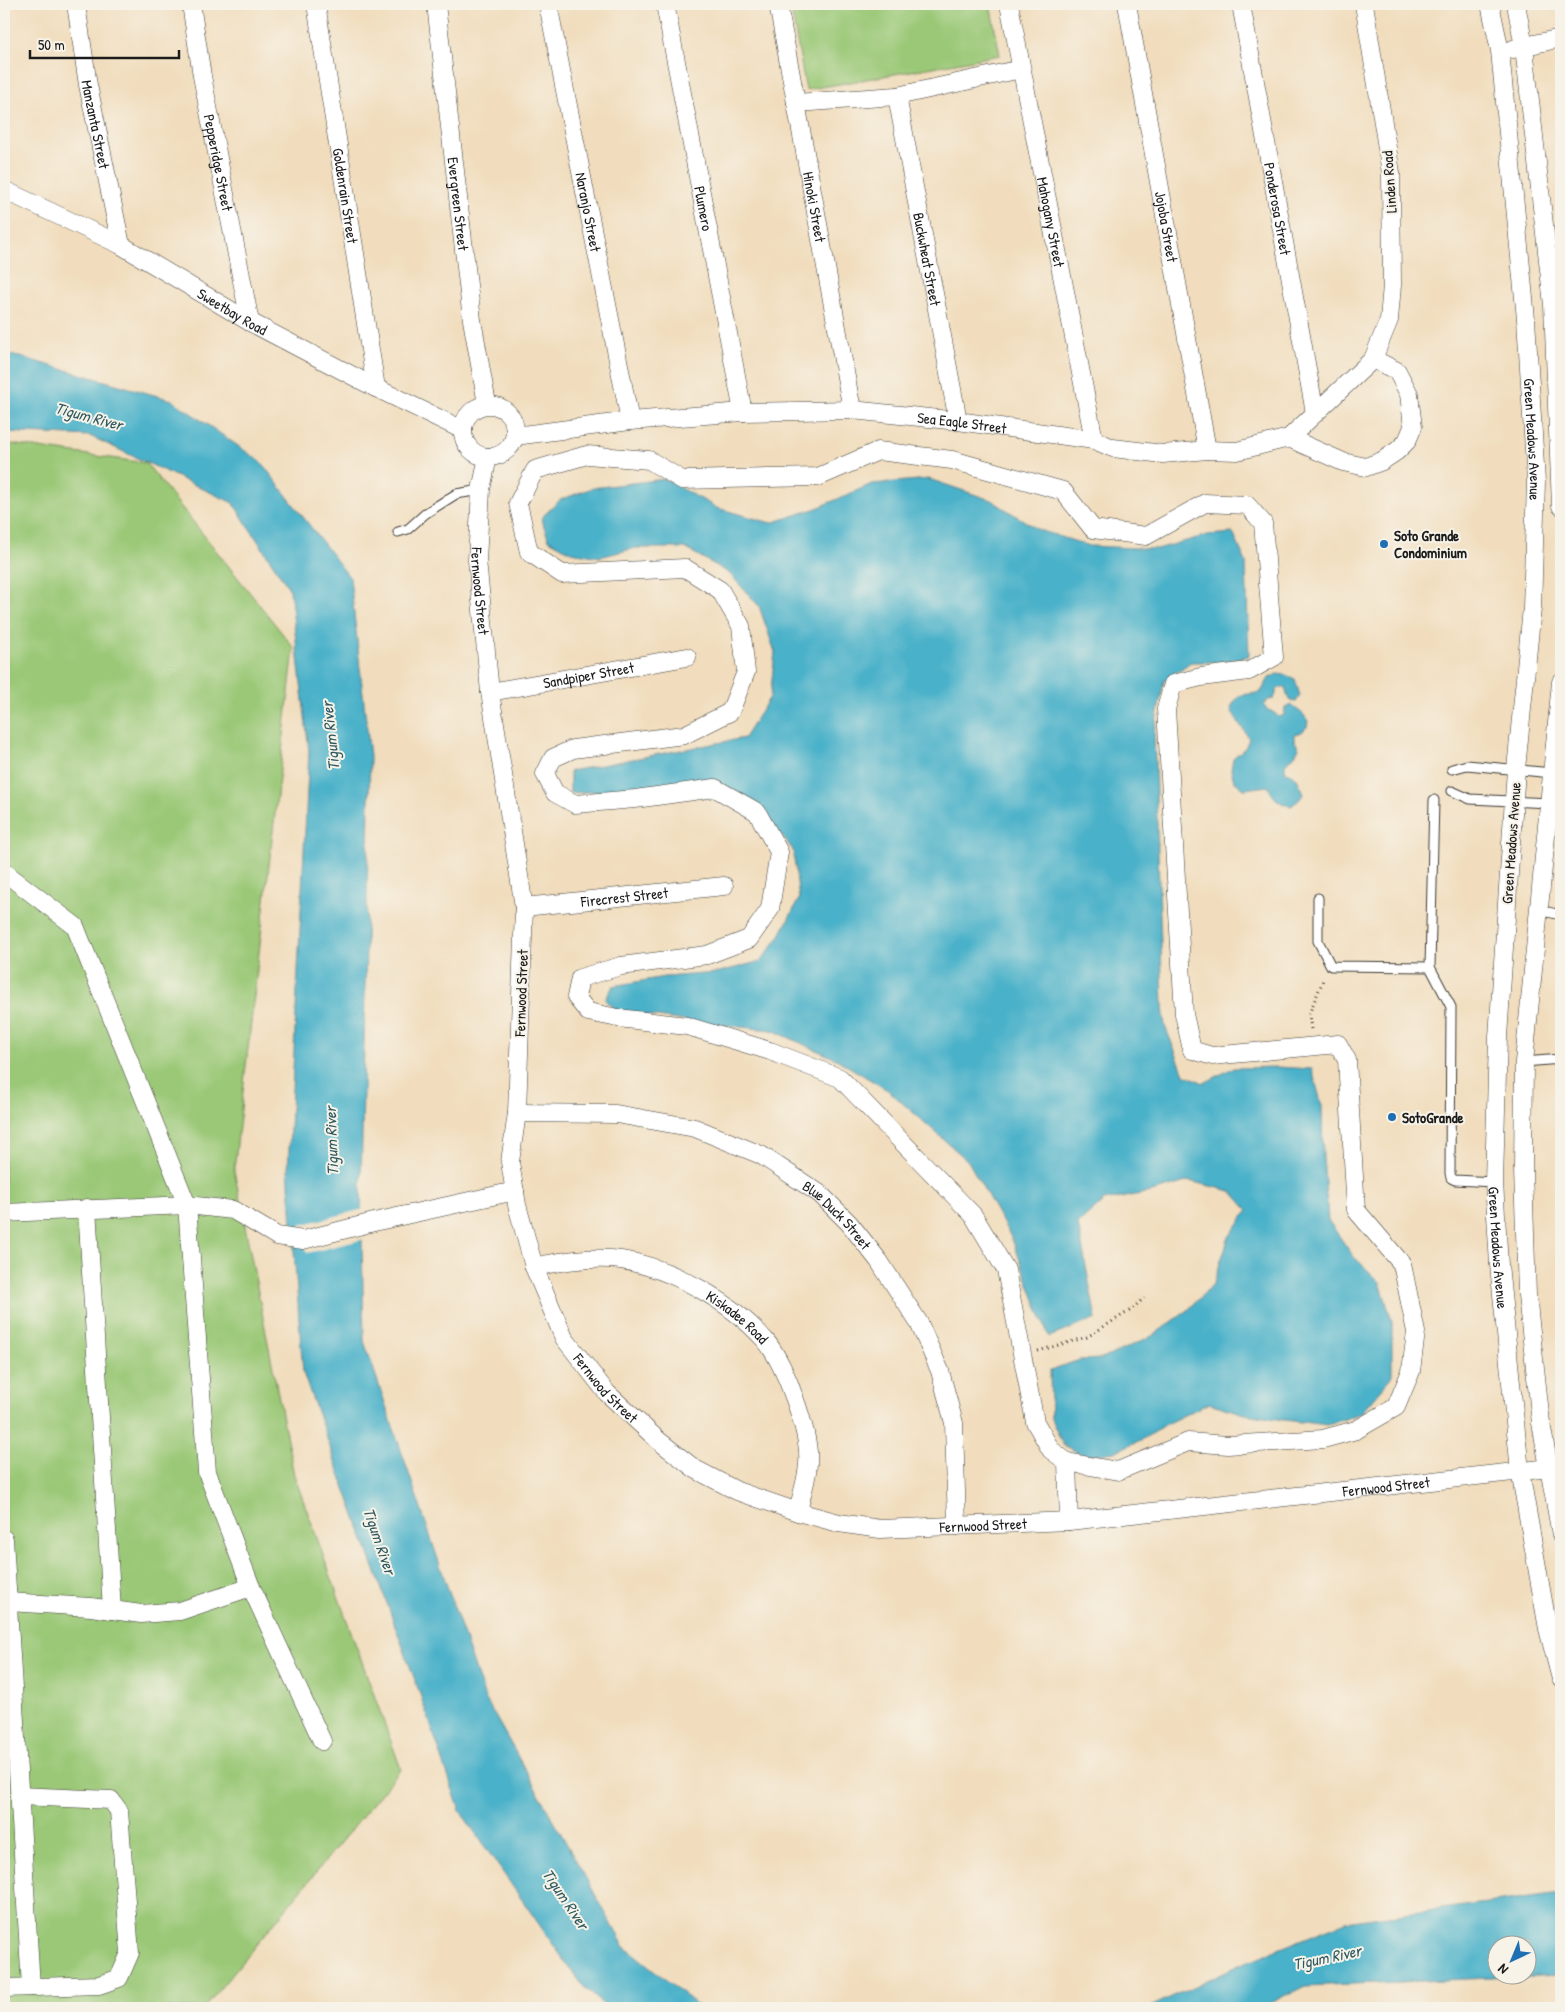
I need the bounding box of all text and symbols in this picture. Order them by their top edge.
scale bar [30,28,179,60]
text: 50 m [38,34,65,55]
street label: Manzanta Street [77,79,116,171]
street label: Pepperidge Street [199,112,239,214]
street label: Goldenrain Street [328,147,364,246]
street label: Linden Road [1376,150,1402,214]
street label: Evergreen Street [443,156,475,252]
street label: Ponderosa Street [1259,161,1297,258]
street label: Hinoki Street [798,170,832,244]
street label: Naranjo Street [571,171,607,254]
street label: Mahogany Street [1032,175,1071,270]
street label: Plumero [689,184,719,232]
street label: Jojoba Street [1150,189,1184,264]
street label: Buckwheat Street [909,211,947,308]
street label: Sweetbay Road [194,283,271,340]
street label: Green Meadows Avenue [1519,378,1547,501]
water label: Tigum River [53,396,127,436]
street label: Sea Eagle Street [916,406,1009,438]
place label: Soto Grande Condominium [1394,525,1467,563]
marker: Soto Grande Condominium [1378,538,1390,550]
street label: Fernwood Street [466,546,495,636]
street label: Sandpiper Street [541,656,636,693]
water label: Tigum River [315,699,345,771]
street label: Green Meadows Avenue [1496,781,1526,905]
street label: Firecrest Street [579,881,670,912]
street label: Fernwood Street [509,948,533,1038]
water label: Tigum River [319,1104,343,1176]
place label: SotoGrande [1402,1107,1464,1128]
marker: SotoGrande [1386,1111,1398,1123]
street label: Blue Duck Street [799,1175,877,1255]
street label: Green Meadows Avenue [1484,1186,1514,1310]
street label: Kiskadee Road [702,1285,774,1348]
street label: Fernwood Street [568,1348,644,1428]
street label: Fernwood Street [1341,1471,1432,1501]
water label: Tigum River [358,1505,402,1579]
street label: Fernwood Street [938,1512,1028,1537]
water label: Tigum River [538,1864,595,1935]
north arrow [1488,1934,1538,1984]
water label: Tigum River [1291,1939,1365,1975]
text: N [1493,1960,1512,1979]

